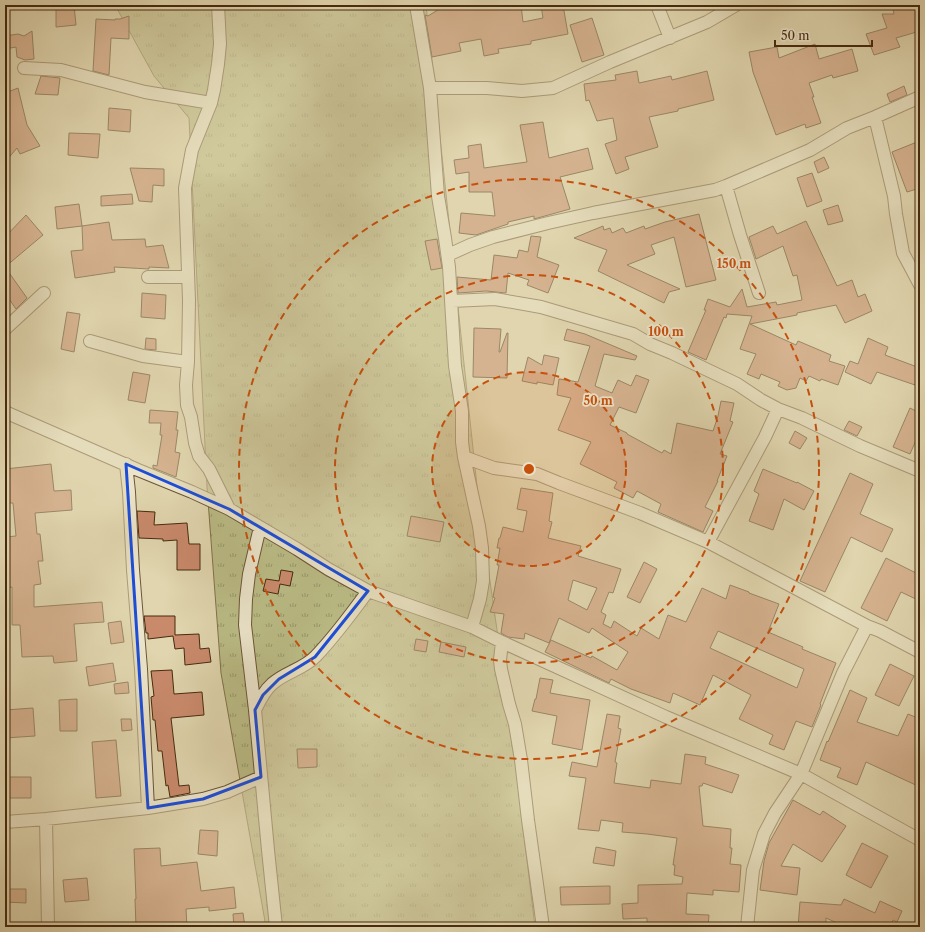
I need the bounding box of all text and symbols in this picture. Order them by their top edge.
scale bar [775,22,872,48]
text: 50 m [781,28,810,43]
text: 150 m [717,256,751,271]
text: 100 m [648,324,684,339]
text: 50 m [583,393,613,408]
centre of rings [522,462,536,476]

